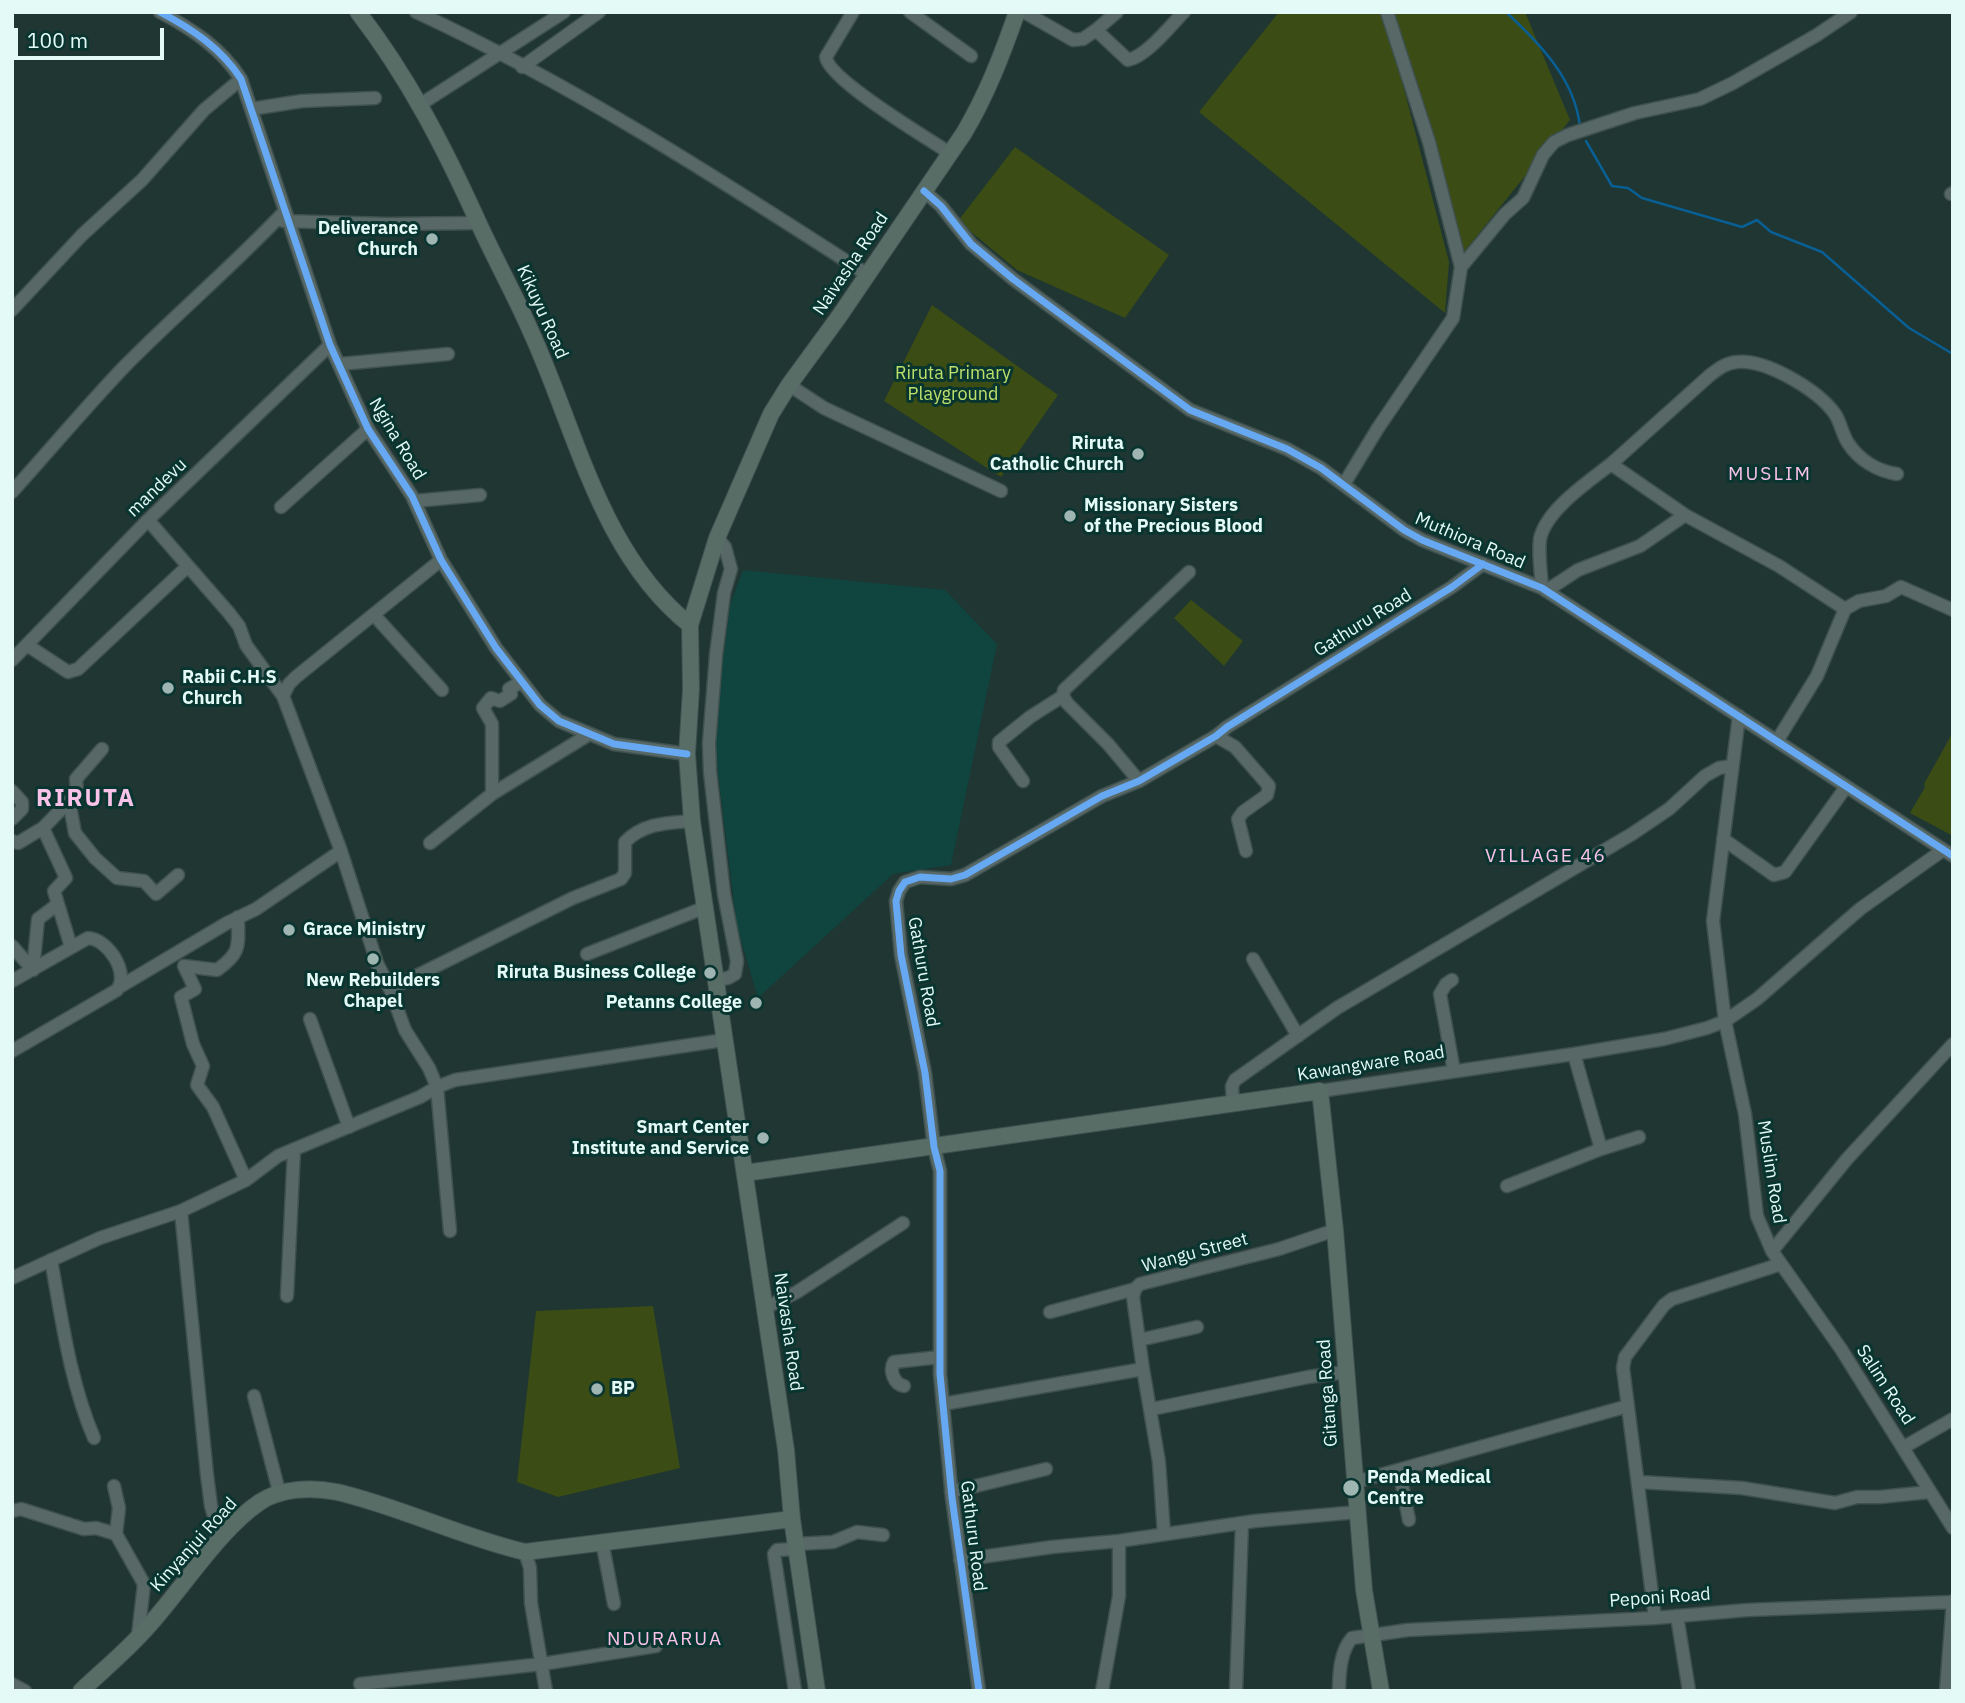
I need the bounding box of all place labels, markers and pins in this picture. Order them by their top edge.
place label: Deliverance Church [318,218,418,260]
marker: Deliverance Church [424,231,440,247]
place label: Riruta Catholic Church [990,433,1124,476]
marker: Riruta Catholic Church [1130,446,1146,462]
place label: Missionary Sisters of the Precious Blood [1084,495,1263,538]
marker: Missionary Sisters of the Precious Blood [1062,508,1078,524]
place label: Rabii C.H.S Church [182,667,277,710]
marker: Rabii C.H.S Church [160,680,176,696]
place label: Grace Ministry [303,919,425,941]
marker: Grace Ministry [281,922,297,938]
marker: New Rebuilders Chapel [365,951,381,967]
place label: Riruta Business College [497,962,696,984]
marker: Riruta Business College [702,965,718,981]
place label: New Rebuilders Chapel [306,970,440,1012]
place label: Petanns College [606,992,742,1014]
marker: Petanns College [748,995,764,1011]
place label: Smart Center Institute and Service [572,1117,749,1160]
marker: Smart Center Institute and Service [755,1130,771,1146]
place label: BP [611,1378,635,1400]
marker: BP [589,1381,605,1397]
place label: Penda Medical Centre [1367,1467,1491,1510]
marker: Penda Medical Centre [1341,1478,1361,1498]

